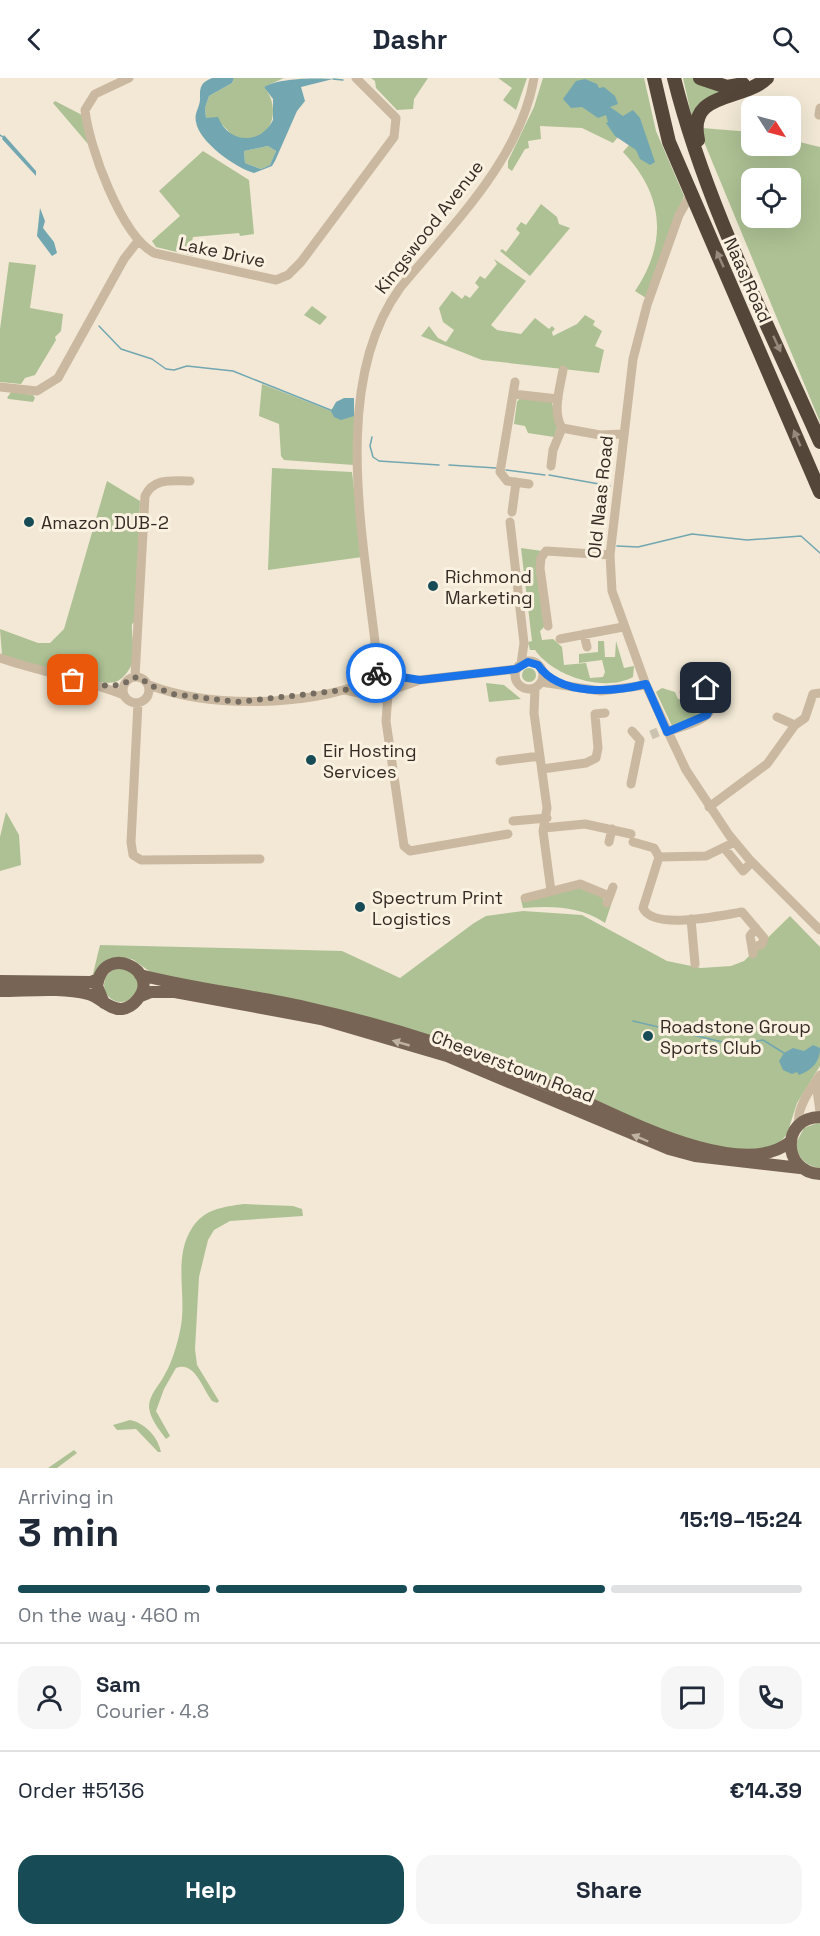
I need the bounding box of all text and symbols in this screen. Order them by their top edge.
text: Dashr [373,22,447,57]
icon: back [18,23,51,56]
icon: search [769,23,802,56]
north arrow [741,96,801,156]
map controls [741,96,801,228]
street label: Kingswood Avenue [370,156,488,298]
button: locate [741,168,801,228]
street label: Lake Drive [177,232,267,272]
street label: Naas Road [719,234,777,326]
one-way arrow [715,250,725,268]
one-way arrow [772,336,782,354]
one-way arrow [792,429,802,447]
street label: Old Naas Road [582,434,618,560]
place label: Amazon DUB-2 [41,511,169,534]
marker: Amazon DUB-2 [22,515,36,529]
place label: Richmond Marketing [445,565,533,609]
marker: Richmond Marketing [426,579,440,593]
courier [346,643,406,703]
pin [47,654,98,705]
icon: bike [360,657,393,690]
pin [680,662,731,713]
icon: bag [56,663,89,696]
icon: home [689,671,722,704]
place label: Eir Hosting Services [323,739,416,783]
marker: Eir Hosting Services [304,753,318,767]
place label: Spectrum Print Logistics [372,886,503,930]
marker: Spectrum Print Logistics [353,900,367,914]
place label: Roadstone Group Sports Club [660,1015,811,1059]
street label: Cheeverstown Road [428,1024,598,1108]
marker: Roadstone Group Sports Club [641,1029,655,1043]
one-way arrow [392,1038,410,1047]
one-way arrow [631,1133,649,1142]
text: Arriving in [18,1484,114,1510]
text: 15:19–15:24 [680,1505,802,1533]
text: 3 min [18,1508,119,1557]
text: On the way · 460 m [18,1602,200,1628]
button: person [18,1666,81,1729]
button: chat [661,1666,724,1729]
button: phone [739,1666,802,1729]
text: Sam [96,1670,141,1698]
text: Courier · 4.8 [96,1698,209,1724]
text: Order #5136 [18,1776,144,1804]
text: €14.39 [730,1776,802,1804]
button: Help [18,1855,404,1924]
button: Share [416,1855,802,1924]

